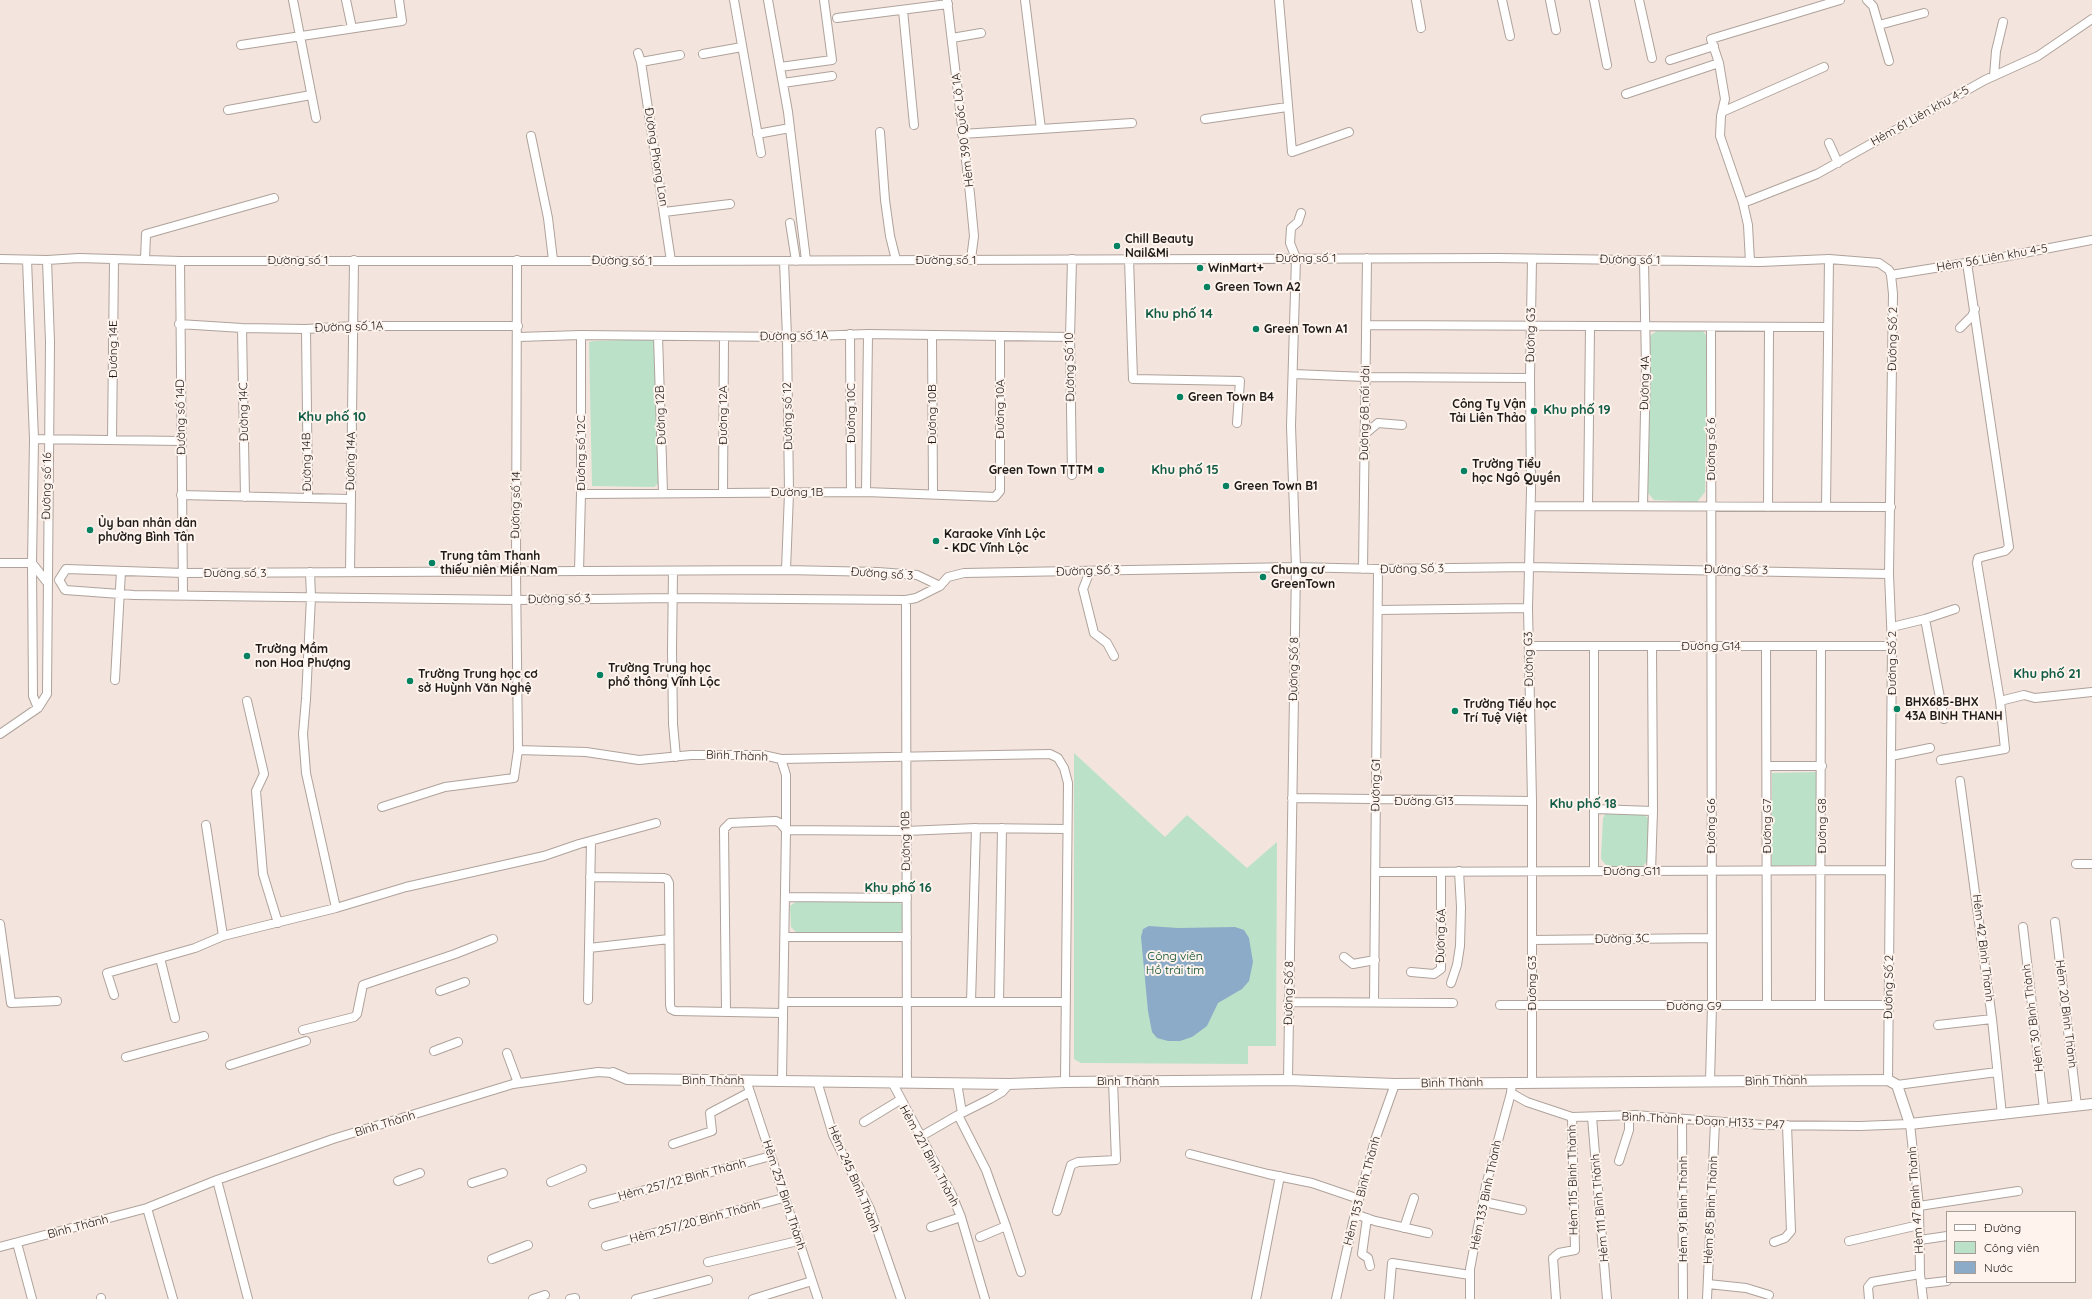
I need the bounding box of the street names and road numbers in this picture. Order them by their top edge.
street label: Hẻm 390 Quốc Lộ 1A [949,72,977,188]
street label: Hẻm 61 Liên khu 4-5 [1868,83,1972,149]
street label: Đường Phong Lan [641,107,671,207]
street label: Hẻm 56 Liên khu 4-5 [1935,241,2049,275]
street label: Đường số 1 [1276,251,1336,265]
street label: Đường số 1 [1599,252,1661,268]
street label: Đường số 1 [268,253,328,267]
street label: Đường số 1 [591,253,653,269]
street label: Đường số 1 [916,253,976,267]
street label: Đường G3 [1523,307,1539,363]
street label: Đường Số 2 [1885,307,1901,371]
street label: Đường số 1A [314,319,384,335]
street label: Đường 14E [106,320,120,378]
street label: Đường số 1A [759,328,829,344]
street label: Đường Số 10 [1062,332,1078,402]
street label: Đường 4A [1637,356,1653,410]
street label: Đường 6B nối dài [1357,365,1373,461]
street label: Đường số 14D [173,379,189,455]
street label: Đường 10A [993,379,1007,439]
street label: Đường 14C [236,382,252,442]
street label: Đường số 12 [780,382,796,450]
street label: Đường 10C [844,383,858,443]
street label: Đường 10B [925,384,939,444]
street label: Đường 12B [653,385,669,445]
street label: Đường 12A [716,385,730,445]
street label: Đường số 12C [574,415,588,491]
street label: Đường số 6 [1704,417,1718,481]
street label: Đường 14B [299,432,315,492]
street label: Đường 14A [343,432,359,490]
street label: Đường số 16 [39,452,55,520]
street label: Đường số 14 [508,471,524,539]
street label: Đường 1B [771,485,823,499]
street label: Đường Số 3 [1380,561,1444,577]
street label: Đường Số 3 [1704,562,1768,578]
street label: Đường Số 3 [1056,563,1120,579]
street label: Đường số 3 [850,565,914,583]
street label: Đường số 3 [204,566,266,580]
street label: Đường số 3 [527,591,591,607]
street label: Đường G3 [1521,631,1537,687]
street label: Đường Số 2 [1885,631,1899,695]
street label: Đường Số 8 [1286,637,1302,701]
street label: Đường G14 [1681,639,1741,653]
street label: Bình Thành [706,748,768,764]
street label: Đường G1 [1368,758,1384,812]
street label: Đường G13 [1394,794,1454,808]
street label: Đường G6 [1704,798,1718,854]
street label: Đường G8 [1815,798,1829,854]
street label: Đường G7 [1760,799,1774,853]
street label: Đường 10B [898,811,914,871]
street label: Đường G11 [1603,864,1661,878]
street label: Hẻm 42 Bình Thành [1969,893,1997,1003]
street label: Đường 6A [1433,909,1449,963]
street label: Đường 3C [1595,931,1649,947]
street label: Đường G3 [1525,955,1539,1011]
street label: Đường Số 2 [1881,955,1897,1019]
street label: Hẻm 20 Bình Thành [2052,959,2080,1069]
street label: Đường Số 8 [1281,961,1297,1025]
street label: Hẻm 30 Bình Thành [2019,963,2047,1073]
street label: Đường G9 [1666,999,1722,1013]
street label: Bình Thành [682,1073,744,1087]
street label: Bình Thành [1745,1073,1807,1089]
street label: Bình Thành [1097,1074,1159,1088]
street label: Bình Thành [1421,1075,1483,1091]
street label: Hẻm 221 Bình Thành [896,1103,962,1209]
street label: Bình Thành [353,1108,417,1140]
street label: Bình Thành - Đoạn H133 - P47 [1621,1110,1785,1132]
street label: Hẻm 245 Bình Thành [825,1123,883,1235]
street label: Hẻm 115 Bình Thành [1565,1124,1581,1236]
street label: Hẻm 153 Bình Thành [1340,1135,1384,1247]
street label: Hẻm 257 Bình Thành [759,1138,809,1252]
street label: Hẻm 133 Bình Thành [1467,1139,1505,1251]
street label: Hẻm 47 Bình Thành [1905,1146,1927,1254]
street label: Hẻm 111 Bình Thành [1588,1153,1612,1263]
street label: Hẻm 85 Bình Thành [1701,1155,1721,1265]
street label: Hẻm 257/12 Bình Thành [616,1156,748,1204]
street label: Hẻm 91 Bình Thành [1676,1156,1690,1262]
street label: Hẻm 257/20 Bình Thành [628,1198,762,1246]
street label: Bình Thành [46,1212,110,1242]

